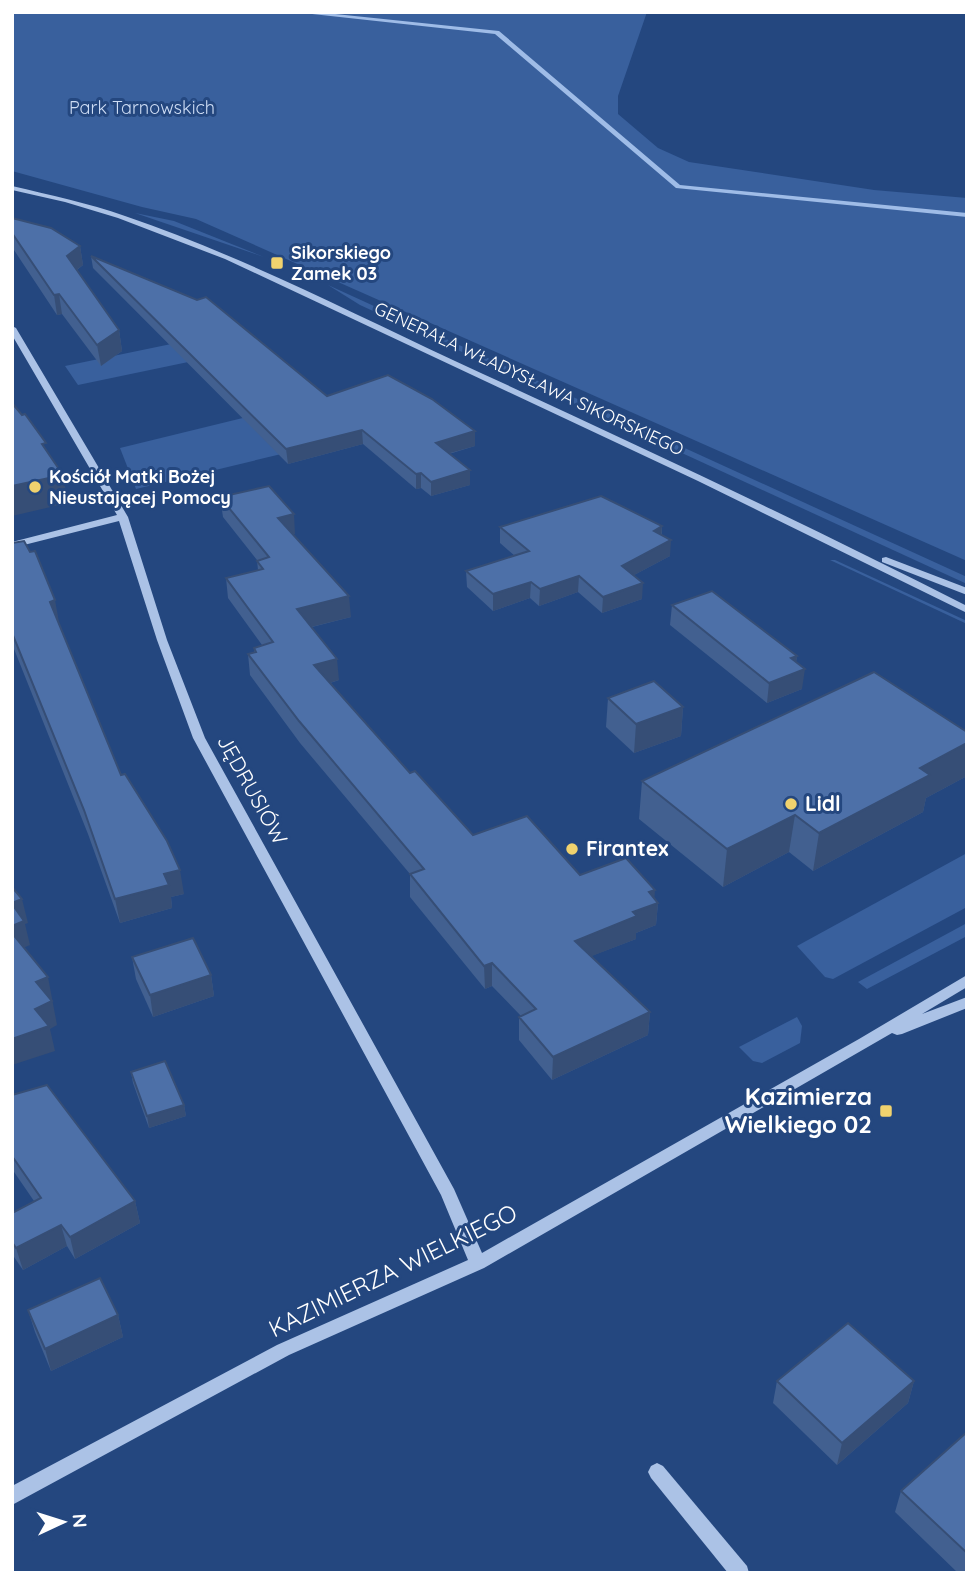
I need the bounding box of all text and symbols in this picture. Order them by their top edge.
park label: Park Tarnowskich [69,96,215,119]
place label: Sikorskiego Zamek 03 [291,241,391,285]
marker: Sikorskiego Zamek 03 [269,255,285,271]
street label: GENERAŁA WŁADYSŁAWA SIKORSKIEGO [371,296,688,461]
place label: Kościół Matki Bożej Nieustającej Pomocy [49,465,231,509]
marker: Kościół Matki Bożej Nieustającej Pomocy [27,479,43,495]
street label: JĘDRUSIÓW [212,730,294,849]
place label: Lidl [805,790,841,816]
marker: Lidl [783,796,799,812]
place label: Firantex [586,835,668,861]
marker: Firantex [564,841,580,857]
place label: Kazimierza Wielkiego 02 [725,1081,872,1139]
marker: Kazimierza Wielkiego 02 [878,1103,894,1119]
street label: KAZIMIERZA WIELKIEGO [263,1197,522,1343]
north arrow [28,1487,98,1557]
text: N [68,1513,92,1529]

